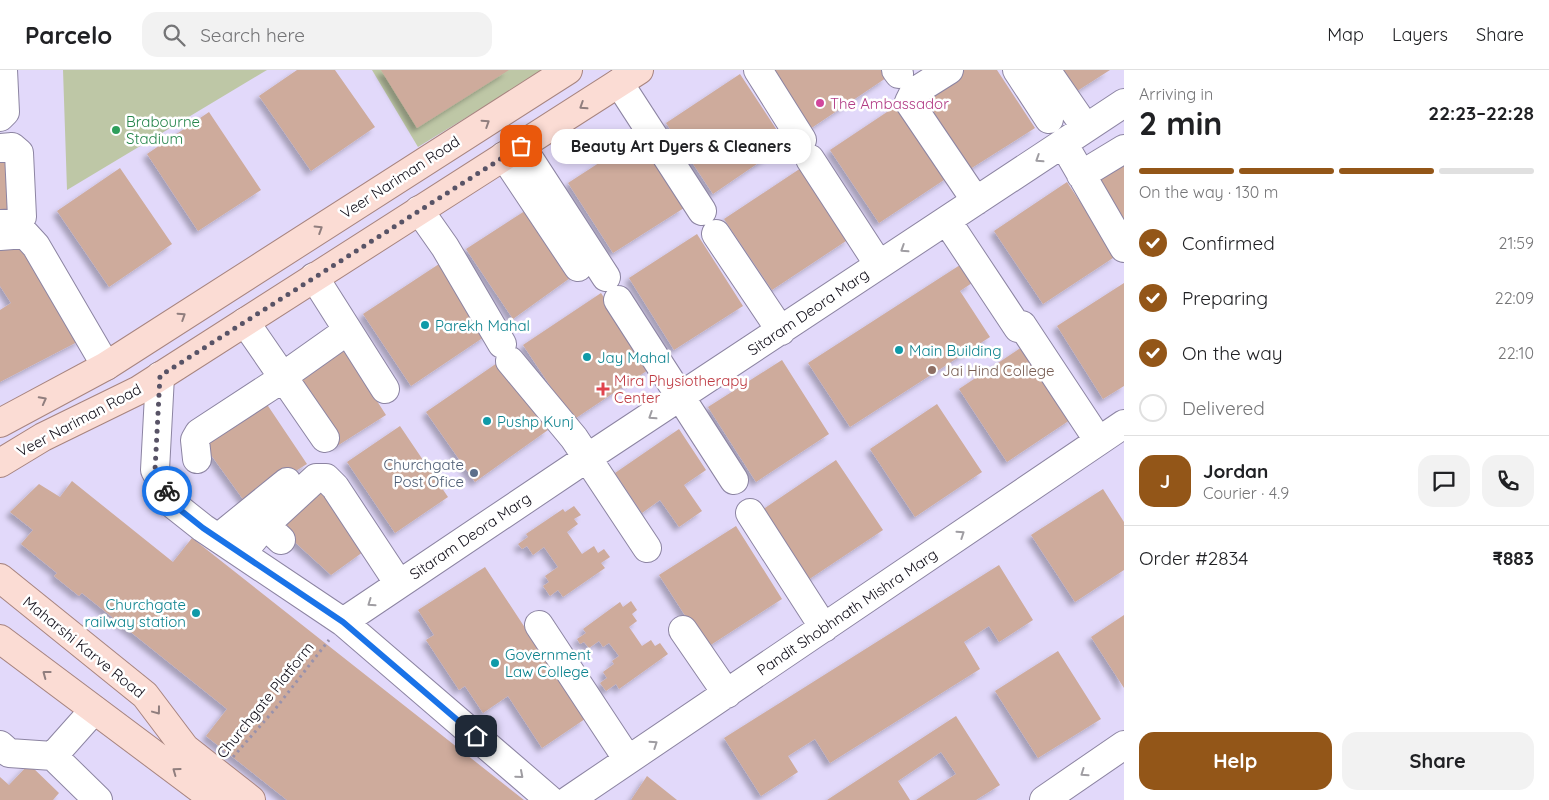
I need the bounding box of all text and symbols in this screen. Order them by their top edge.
search box [142,12,492,57]
text: Parcelo [25,20,112,50]
icon: search [160,21,188,49]
text: Search here [200,23,305,47]
text: Map [1327,23,1364,46]
text: Layers [1392,23,1448,46]
text: Share [1476,23,1524,46]
text: Arriving in [1139,84,1213,104]
place label: The Ambassador [830,94,949,113]
marker: The Ambassador [814,97,826,109]
one-way arrow [579,100,588,109]
text: 22:23–22:28 [1428,101,1534,125]
text: 2 min [1139,103,1222,143]
place label: Brabourne Stadium [126,112,200,148]
one-way arrow [480,119,489,129]
marker: Brabourne Stadium [110,124,122,136]
pin [500,125,542,167]
callout: Beauty Art Dyers & Cleaners [551,128,811,164]
street label: Veer Nariman Road [337,131,463,223]
icon: bag [507,132,535,160]
text: Beauty Art Dyers & Cleaners [571,136,791,156]
one-way arrow [1036,153,1045,162]
text: On the way · 130 m [1139,182,1278,202]
one-way arrow [314,226,323,235]
icon: check [1139,229,1167,257]
text: Confirmed [1182,231,1275,255]
text: 21:59 [1499,233,1534,253]
one-way arrow [901,243,910,252]
street label: Sitaram Deora Marg [744,264,872,360]
icon: check [1139,284,1167,312]
text: Preparing [1182,286,1268,310]
text: 22:09 [1495,288,1534,308]
one-way arrow [176,313,186,322]
place label: Parekh Mahal [435,316,530,335]
marker: Parekh Mahal [419,319,431,331]
icon: check [1139,339,1167,367]
place label: Main Building [909,341,1002,360]
text: On the way [1182,341,1283,365]
text: 22:10 [1498,343,1534,363]
marker: Main Building [893,344,905,356]
place label: Jay Mahal [597,348,670,367]
marker: Jay Mahal [581,351,593,363]
place label: Jai Hind College [942,361,1054,380]
marker: Jai Hind College [926,364,938,376]
place label: Mira Physiotherapy Center [614,371,748,407]
street label: Veer Nariman Road [14,379,144,461]
marker: Mira Physiotherapy Center [596,382,610,396]
one-way arrow [38,396,47,406]
text: Delivered [1182,396,1265,420]
one-way arrow [648,410,658,419]
place label: Pushp Kunj [497,412,574,431]
marker: Pushp Kunj [481,415,493,427]
place label: Churchgate Post Ofice [384,455,464,491]
button: chat [1418,455,1470,507]
button: phone [1482,455,1534,507]
text: Jordan [1203,459,1268,483]
courier [142,466,192,516]
marker: Churchgate Post Ofice [468,467,480,479]
text: J [1160,469,1170,493]
icon: bike [153,477,181,505]
text: Courier · 4.9 [1203,483,1289,503]
street label: Sitaram Deora Marg [406,488,534,584]
one-way arrow [956,531,965,540]
street label: Pandit Shobhnath Mishra Marg [753,544,941,680]
text: Order #2834 [1139,546,1248,570]
text: ₹883 [1492,546,1534,570]
street label: Maharshi Karve Road [19,592,149,702]
place label: Churchgate railway station [85,595,186,631]
one-way arrow [367,597,377,606]
marker: Churchgate railway station [190,607,202,619]
street label: Churchgate Platform [212,638,318,762]
place label: Government Law College [505,645,591,681]
marker: Government Law College [489,657,501,669]
one-way arrow [43,671,52,679]
one-way arrow [151,705,160,715]
pin [455,715,497,757]
icon: home [462,722,490,750]
button: Help [1139,732,1332,790]
button: Share [1342,732,1534,790]
one-way arrow [648,740,657,750]
one-way arrow [1080,767,1090,776]
one-way arrow [173,769,182,777]
one-way arrow [515,769,524,778]

